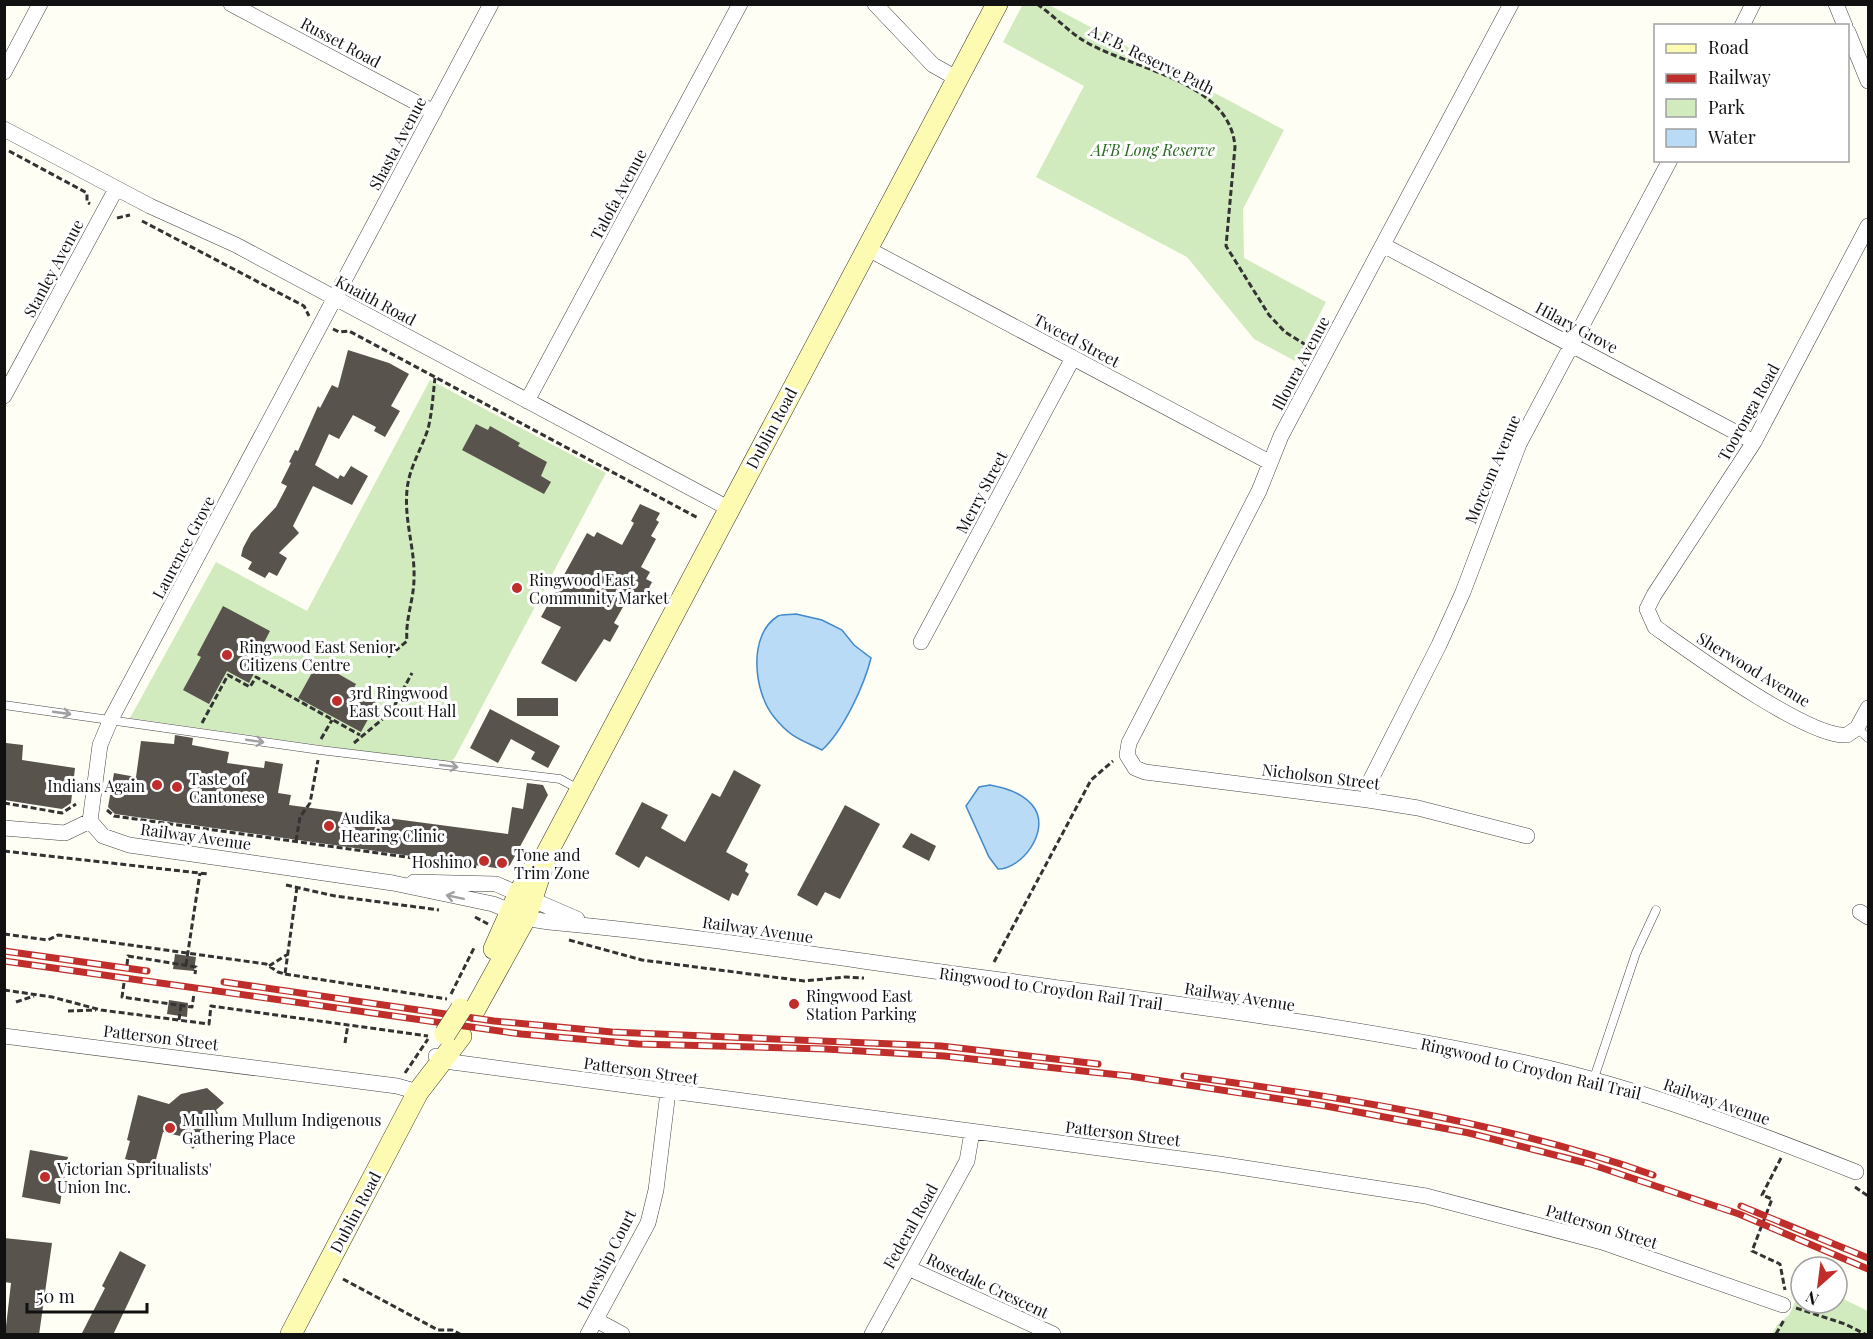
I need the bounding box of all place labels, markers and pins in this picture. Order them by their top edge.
place label: Ringwood East Community Market [529,569,669,608]
marker: Ringwood East Community Market [510,581,524,595]
place label: Ringwood East Senior Citizens Centre [239,636,396,675]
marker: Ringwood East Senior Citizens Centre [220,648,234,662]
place label: 3rd Ringwood East Scout Hall [349,682,457,721]
marker: 3rd Ringwood East Scout Hall [330,694,344,708]
place label: Taste of Cantonese [189,768,265,807]
place label: Indians Again [47,775,145,796]
marker: Indians Again [150,778,164,792]
marker: Taste of Cantonese [170,780,184,794]
place label: Audika Hearing Clinic [340,807,445,846]
marker: Audika Hearing Clinic [322,819,336,833]
place label: Tone and Trim Zone [514,844,590,883]
place label: Hoshino [412,851,472,872]
marker: Hoshino [477,854,491,868]
marker: Tone and Trim Zone [495,856,509,870]
place label: Ringwood East Station Parking [806,985,917,1024]
marker: Ringwood East Station Parking [787,997,801,1011]
place label: Mullum Mullum Indigenous Gathering Place [182,1109,382,1148]
marker: Mullum Mullum Indigenous Gathering Place [163,1121,177,1135]
place label: Victorian Spritualists' Union Inc. [56,1158,212,1197]
marker: Victorian Spritualists' Union Inc. [38,1170,52,1184]

